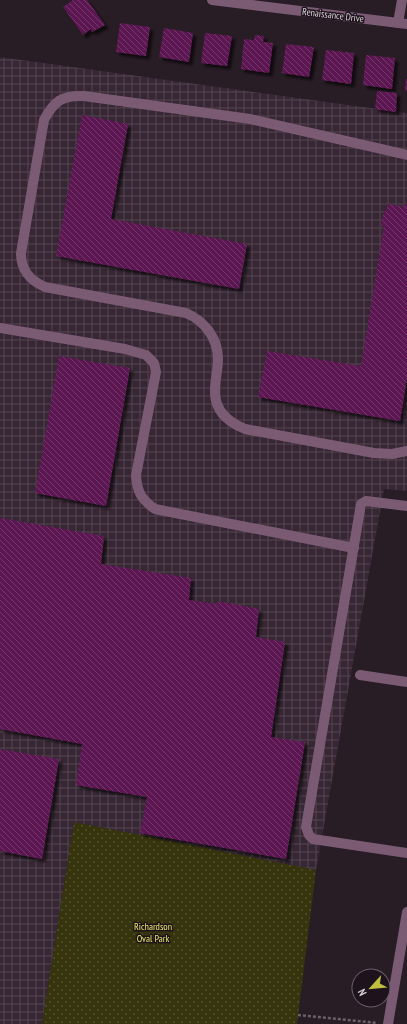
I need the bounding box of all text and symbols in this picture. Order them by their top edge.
street label: Renaissance Drive [301,5,365,25]
park label: Richardson Oval Park [134,920,172,945]
north arrow [351,968,391,1008]
text: N [354,987,370,998]

